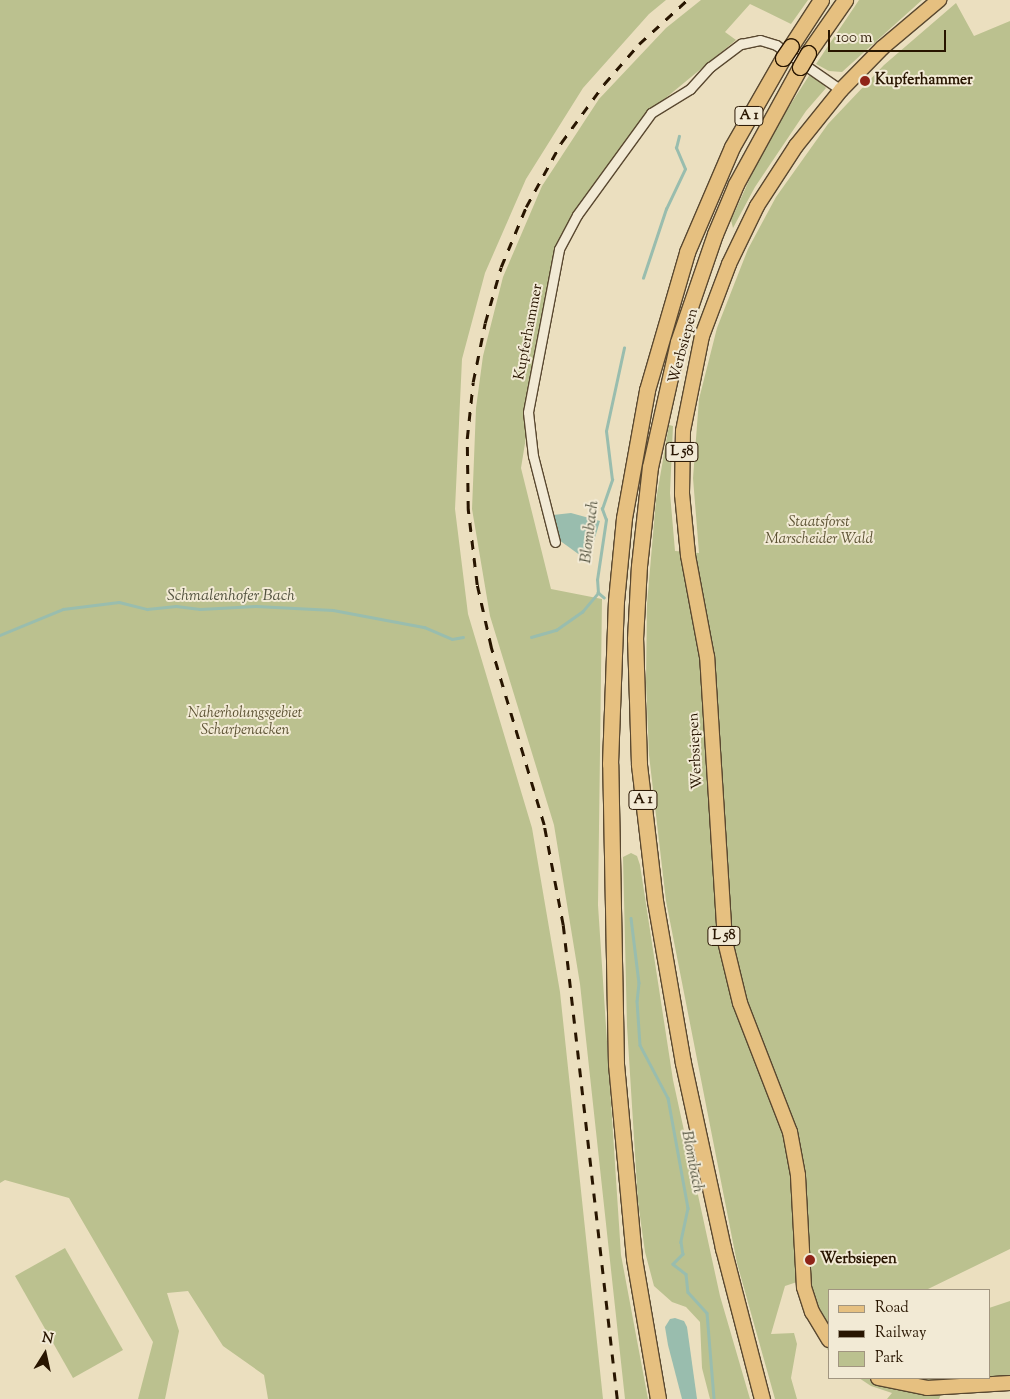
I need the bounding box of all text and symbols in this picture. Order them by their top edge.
scale bar [830,20,948,52]
text: 100 m [836,28,872,49]
place label: Kupferhammer [875,72,973,90]
marker: Kupferhammer [859,75,871,87]
road number: A 1 [734,104,764,128]
street label: Kupferhammer [511,282,547,382]
street label: Werbsiepen [665,306,703,386]
road number: L 58 [664,441,700,464]
water label: Blombach [578,500,604,564]
park label: Staatsforst Marscheider Wald [765,513,873,548]
water label: Schmalenhofer Bach [167,587,295,607]
park label: Naherholungsgebiet Scharpenacken [188,704,302,739]
street label: Werbsiepen [685,712,707,790]
road number: A 1 [628,788,658,812]
road number: L 58 [706,924,742,948]
water label: Blombach [676,1129,706,1195]
place label: Werbsiepen [820,1251,897,1269]
marker: Werbsiepen [804,1254,816,1266]
legend [828,1289,990,1379]
text: Road [875,1298,909,1319]
text: Railway [875,1323,926,1344]
text: N [40,1328,55,1350]
north arrow [20,1329,70,1379]
text: Park [875,1348,904,1369]

